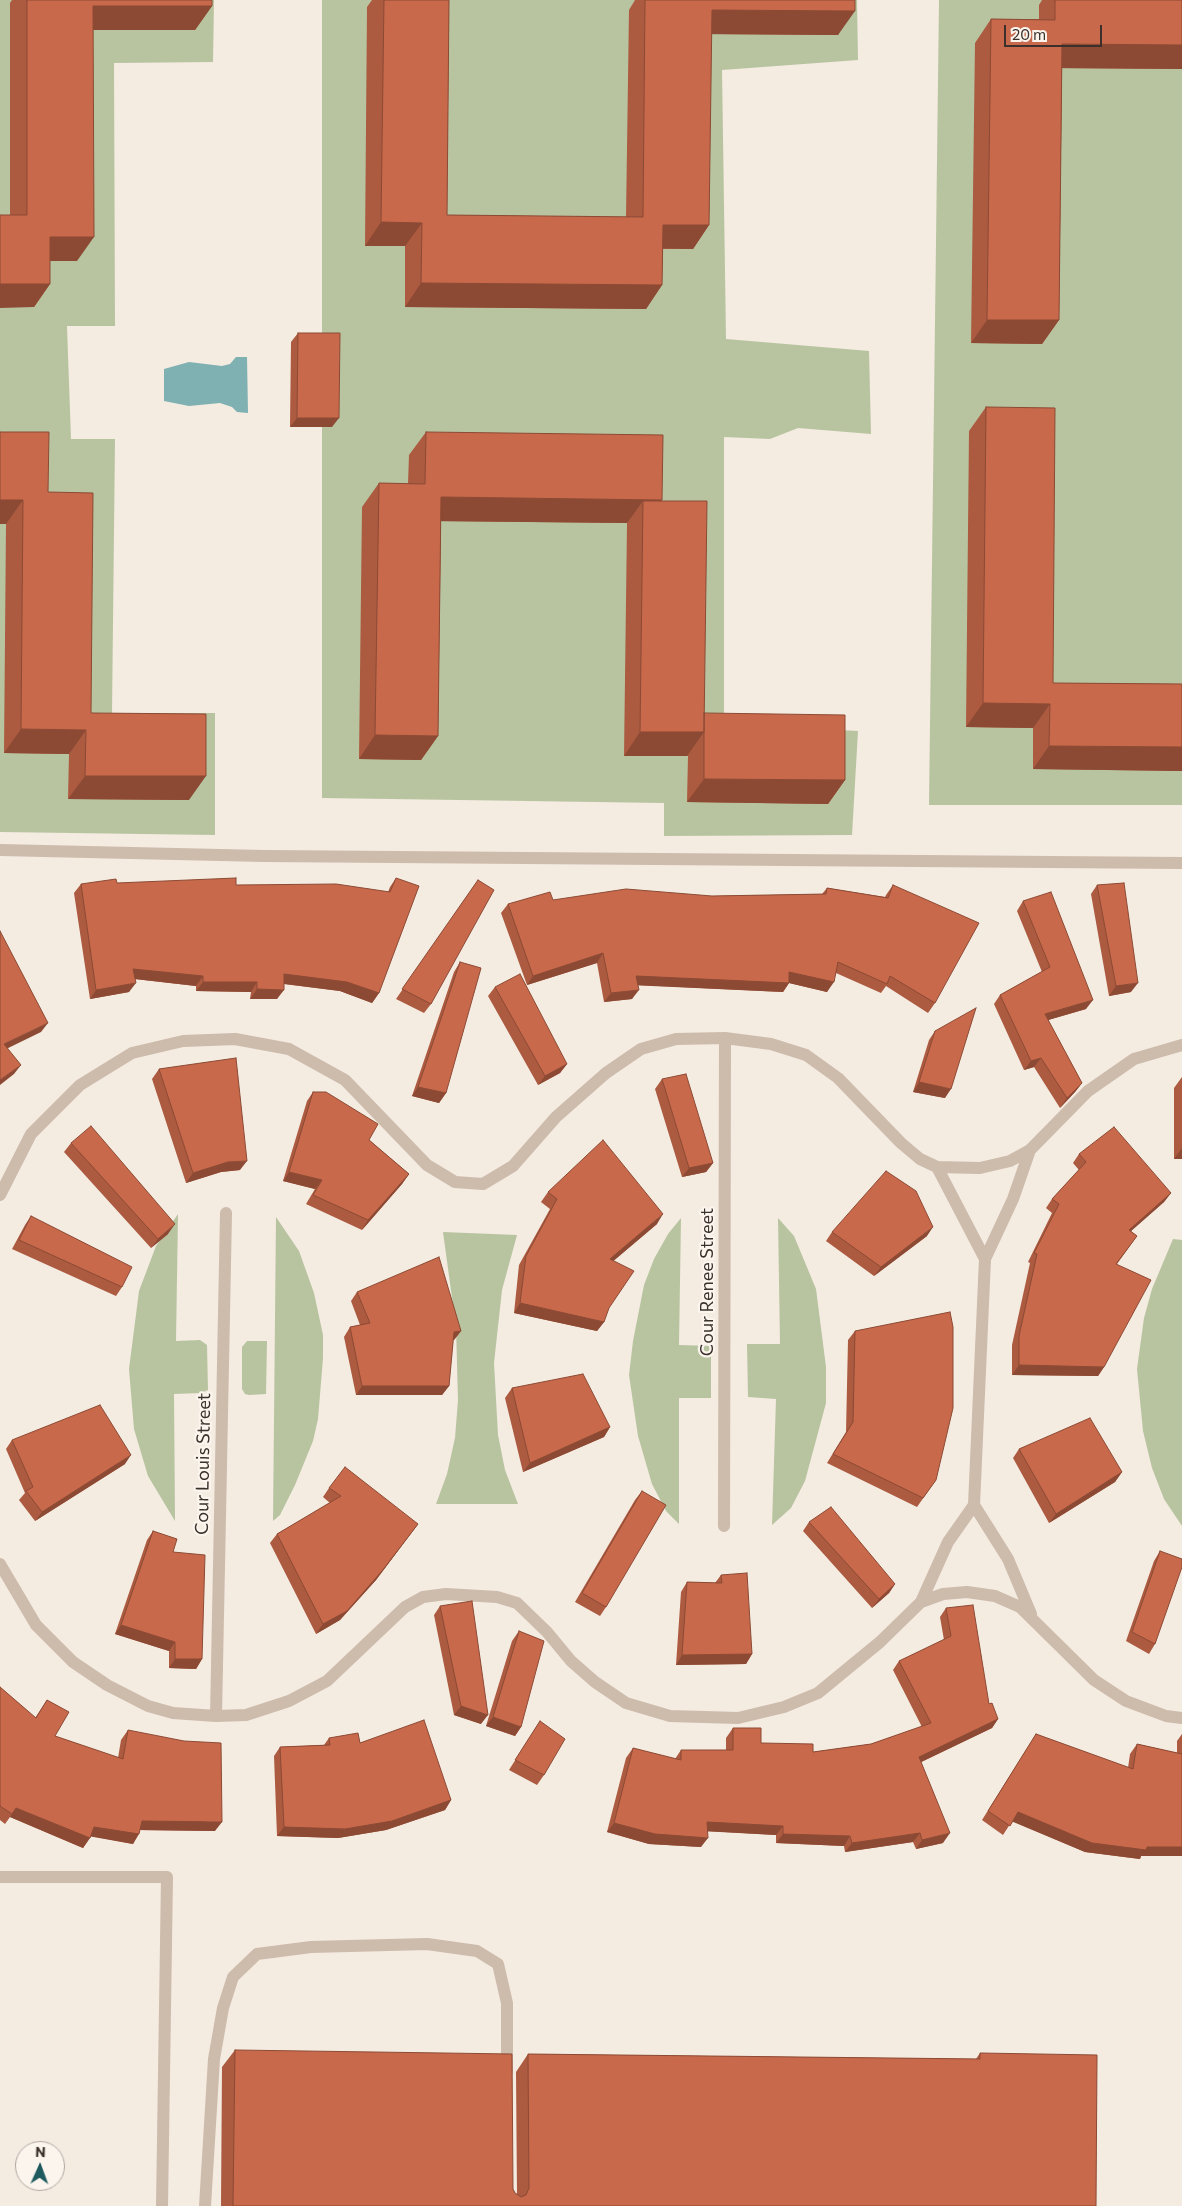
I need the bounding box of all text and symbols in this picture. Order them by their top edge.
scale bar [1007,15,1104,47]
text: 20 m [1012,25,1046,43]
street label: Cour Renee Street [696,1208,718,1356]
street label: Cour Louis Street [191,1393,215,1535]
north arrow [15,2141,65,2191]
text: N [35,2143,46,2160]

